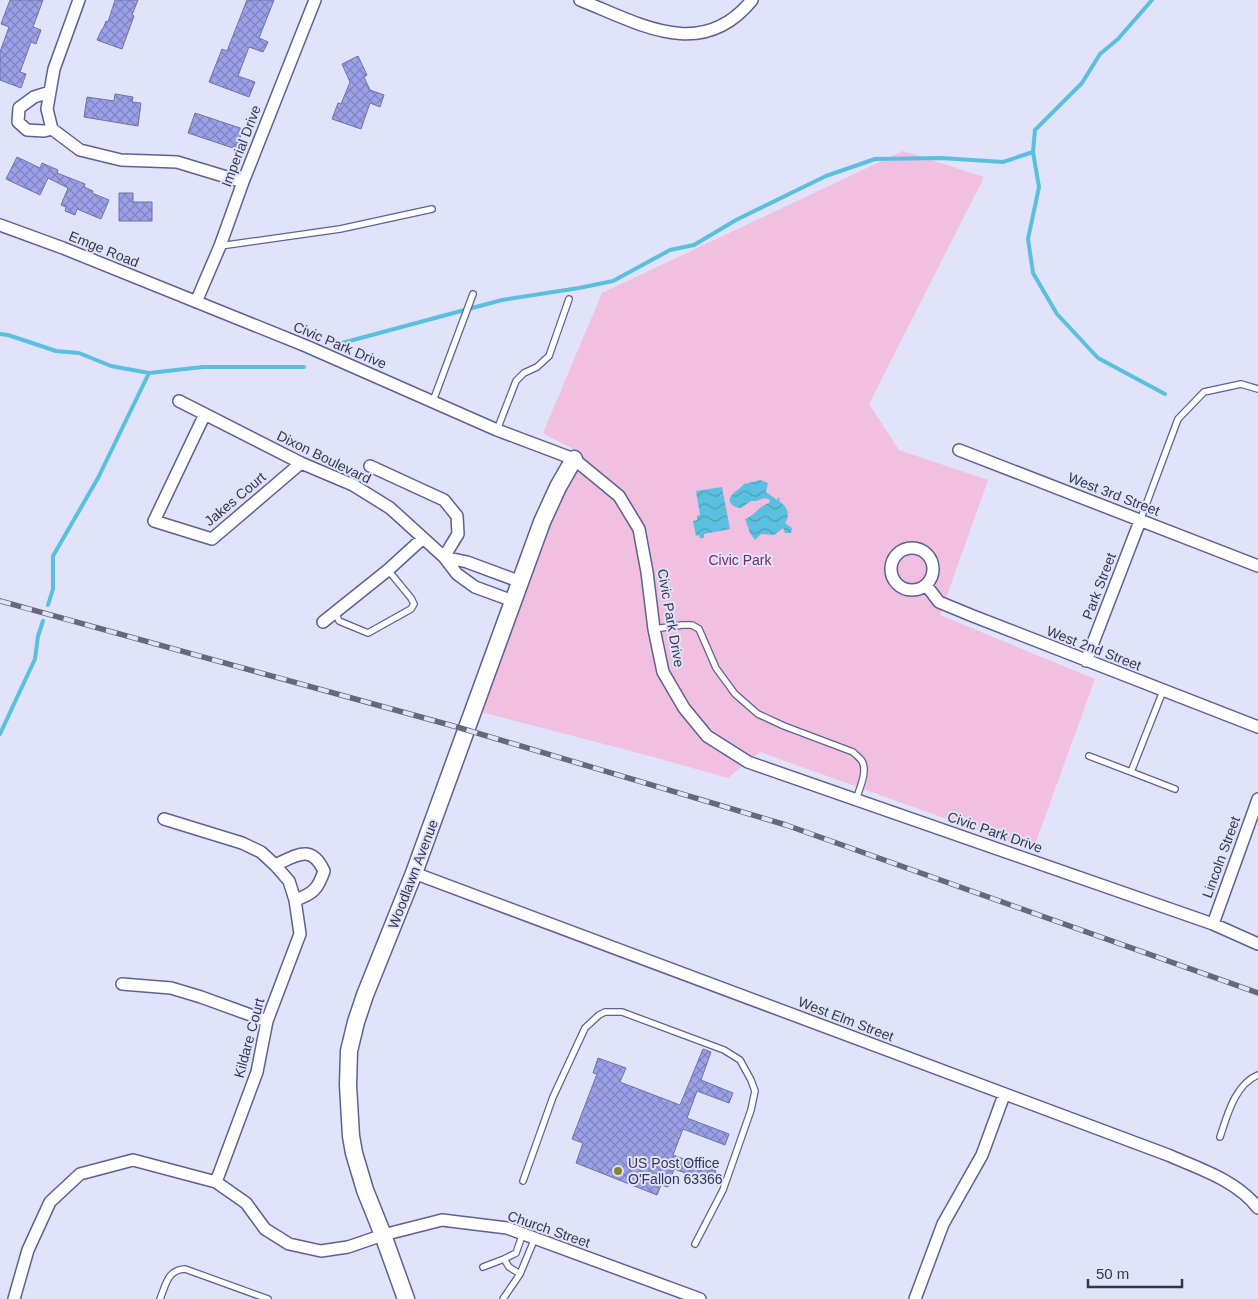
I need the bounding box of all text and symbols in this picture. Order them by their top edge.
street label: Imperial Drive [218,103,264,189]
street label: Emge Road [67,228,141,270]
street label: Civic Park Drive [291,318,389,372]
street label: Dixon Boulevard [274,427,374,487]
street label: Jakes Court [201,469,269,529]
street label: West 3rd Street [1066,469,1162,519]
street label: Park Street [1079,550,1119,622]
park label: Civic Park [708,552,772,568]
street label: Civic Park Drive [654,568,688,669]
street label: West 2nd Street [1044,623,1144,673]
street label: Civic Park Drive [945,808,1045,856]
street label: Lincoln Street [1199,814,1243,900]
street label: Woodlawn Avenue [385,817,441,931]
street label: West Elm Street [796,993,896,1045]
street label: Kildare Court [231,996,267,1080]
place label: US Post Office O'Fallon 63366 [628,1155,723,1187]
marker: US Post Office O'Fallon 63366 [612,1165,624,1177]
street label: Church Street [506,1207,593,1251]
scale bar [1088,1256,1182,1288]
text: 50 m [1096,1265,1129,1282]

